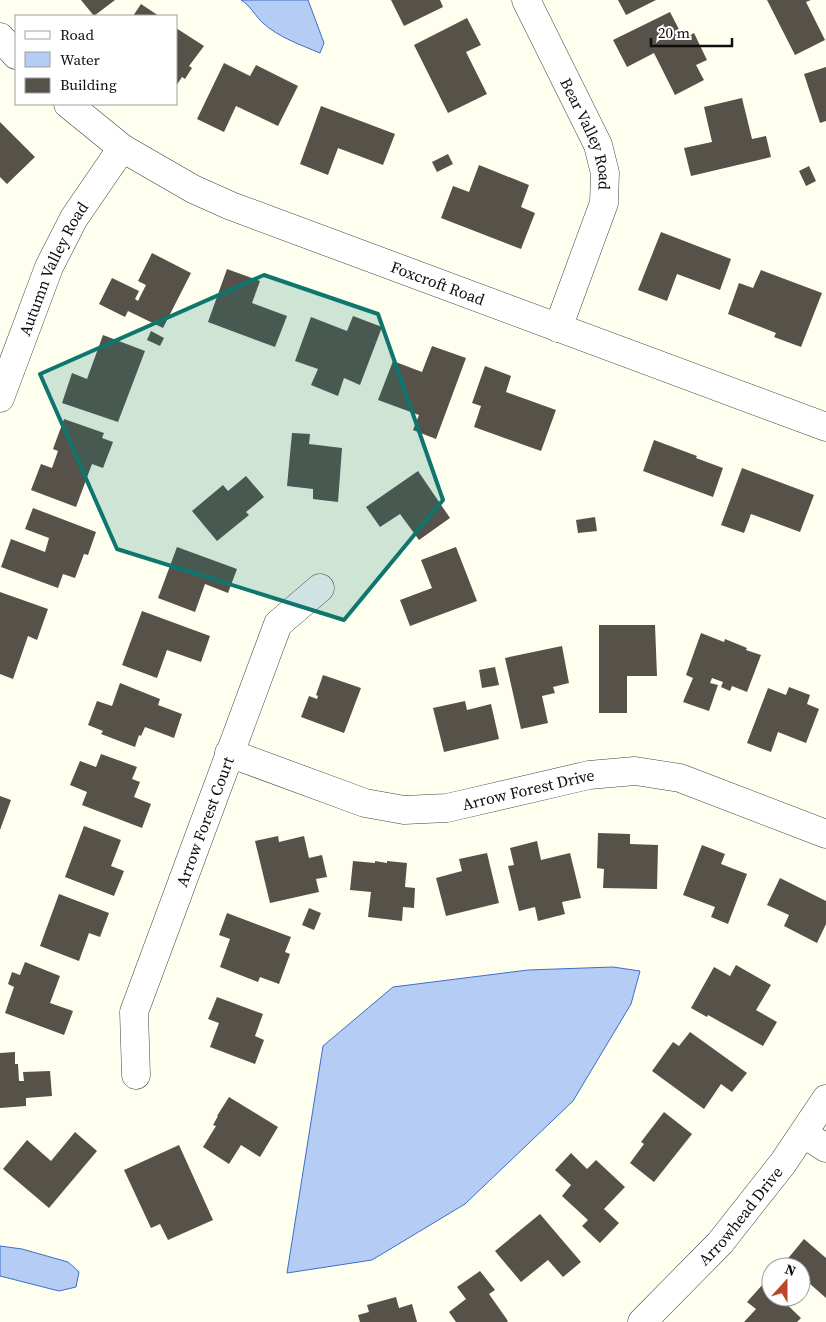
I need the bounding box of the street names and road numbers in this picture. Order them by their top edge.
street label: Bear Valley Road [555,74,616,190]
street label: Autumn Valley Road [13,197,93,339]
street label: Foxcroft Road [388,255,488,310]
street label: Arrow Forest Court [170,753,239,890]
street label: Arrow Forest Drive [460,764,595,815]
street label: Arrowhead Drive [693,1162,787,1270]

